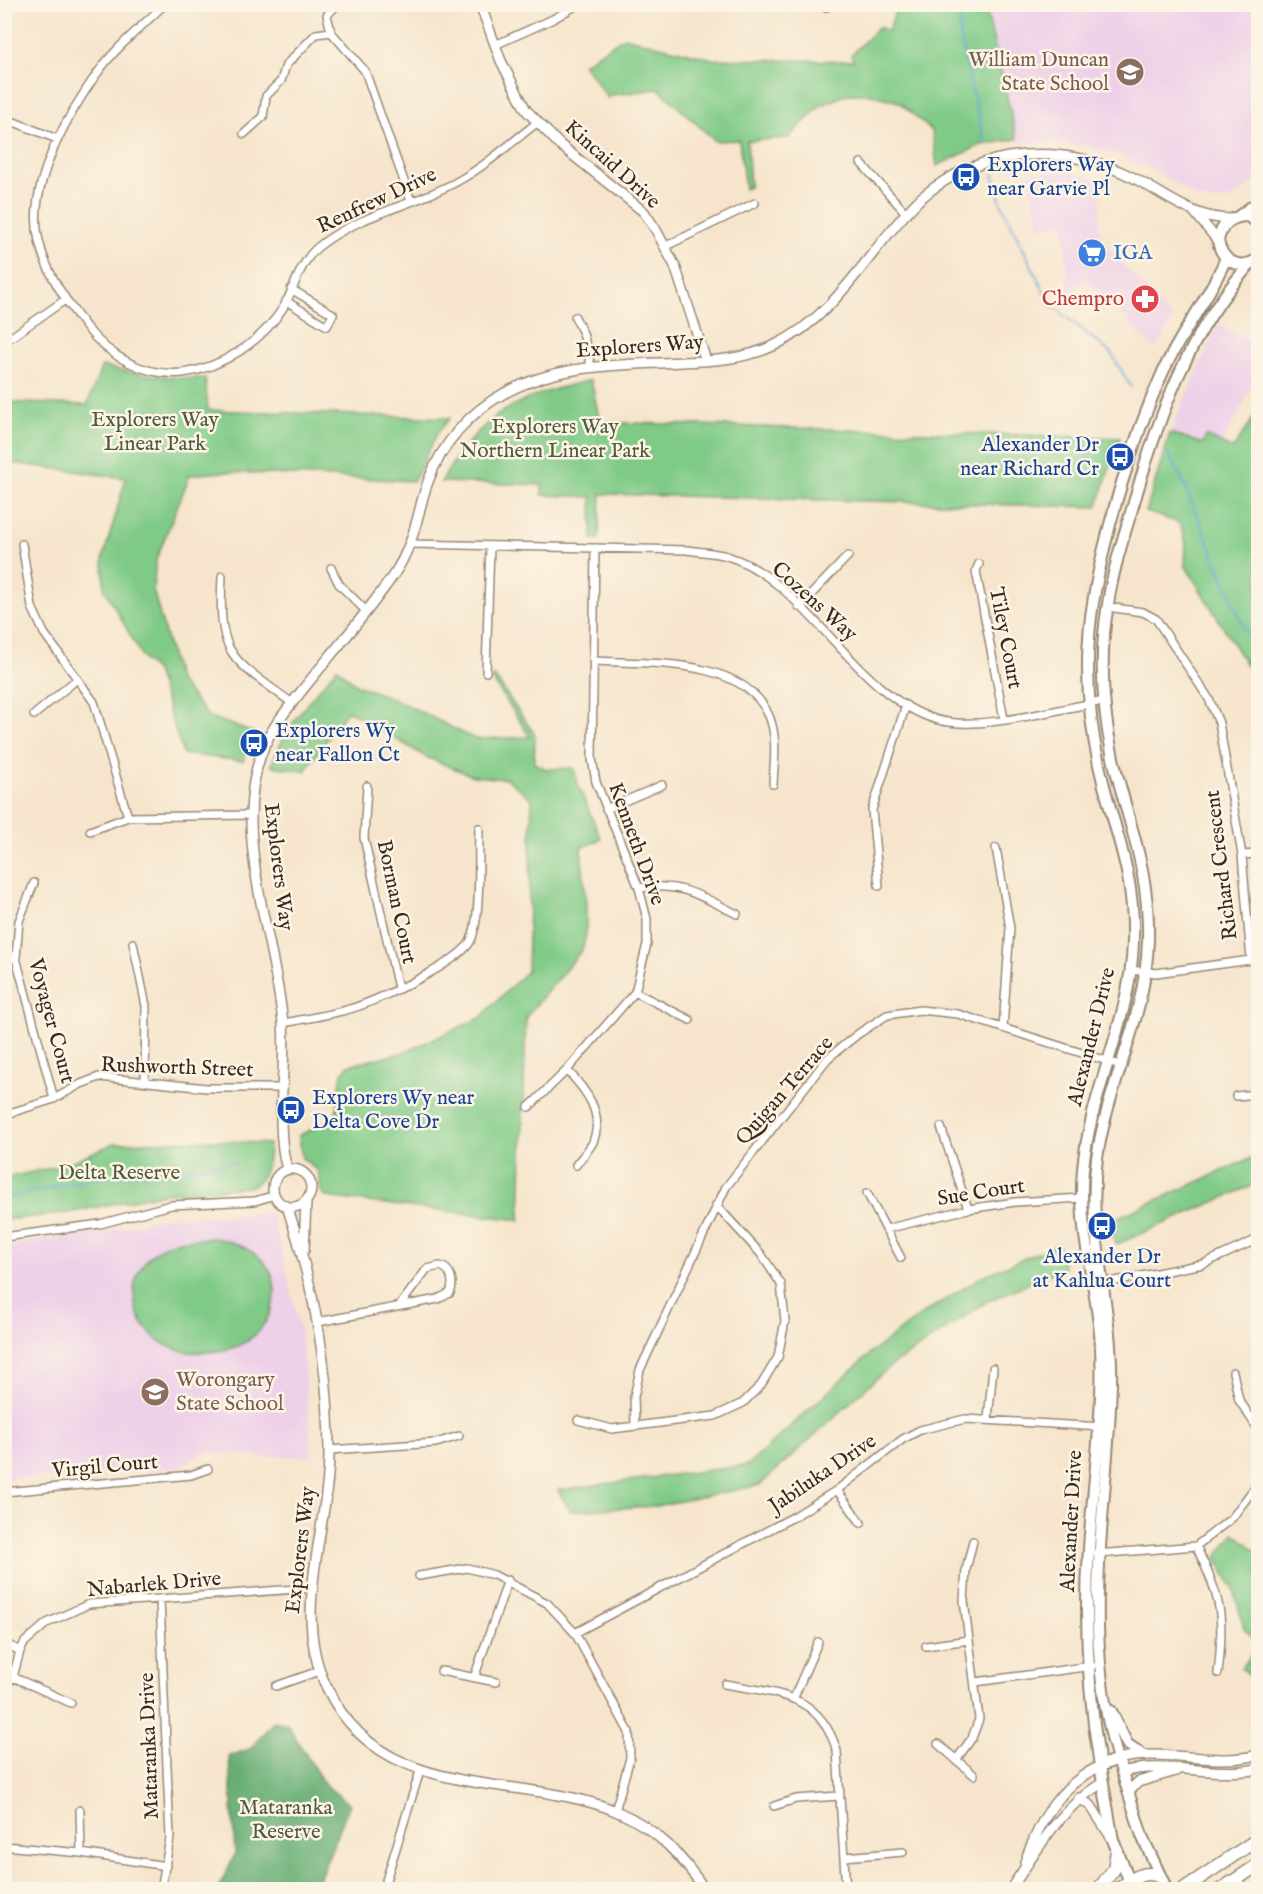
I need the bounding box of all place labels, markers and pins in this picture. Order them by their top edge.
place label: William Duncan State School [968,47,1109,98]
school or university icon: William Duncan State School [1114,56,1146,88]
place label: Explorers Way near Garvie Pl [987,152,1116,203]
bus stop icon: Explorers Way near Garvie Pl [950,161,982,193]
supermarket icon: IGA [1076,237,1108,269]
place label: IGA [1113,240,1153,267]
pharmacy icon: Chempro [1129,283,1161,315]
place label: Chempro [1042,286,1124,313]
place label: Alexander Dr near Richard Cr [960,432,1099,483]
bus stop icon: Alexander Dr near Richard Cr [1104,441,1136,473]
place label: Explorers Wy near Fallon Ct [275,718,400,769]
bus stop icon: Explorers Wy near Fallon Ct [238,727,270,759]
place label: Explorers Wy near Delta Cove Dr [312,1085,475,1136]
bus stop icon: Explorers Wy near Delta Cove Dr [275,1094,307,1126]
bus stop icon: Alexander Dr at Kahlua Court [1086,1210,1118,1242]
place label: Alexander Dr at Kahlua Court [1033,1244,1171,1295]
place label: Worongary State School [176,1367,284,1418]
school or university icon: Worongary State School [139,1376,171,1408]

